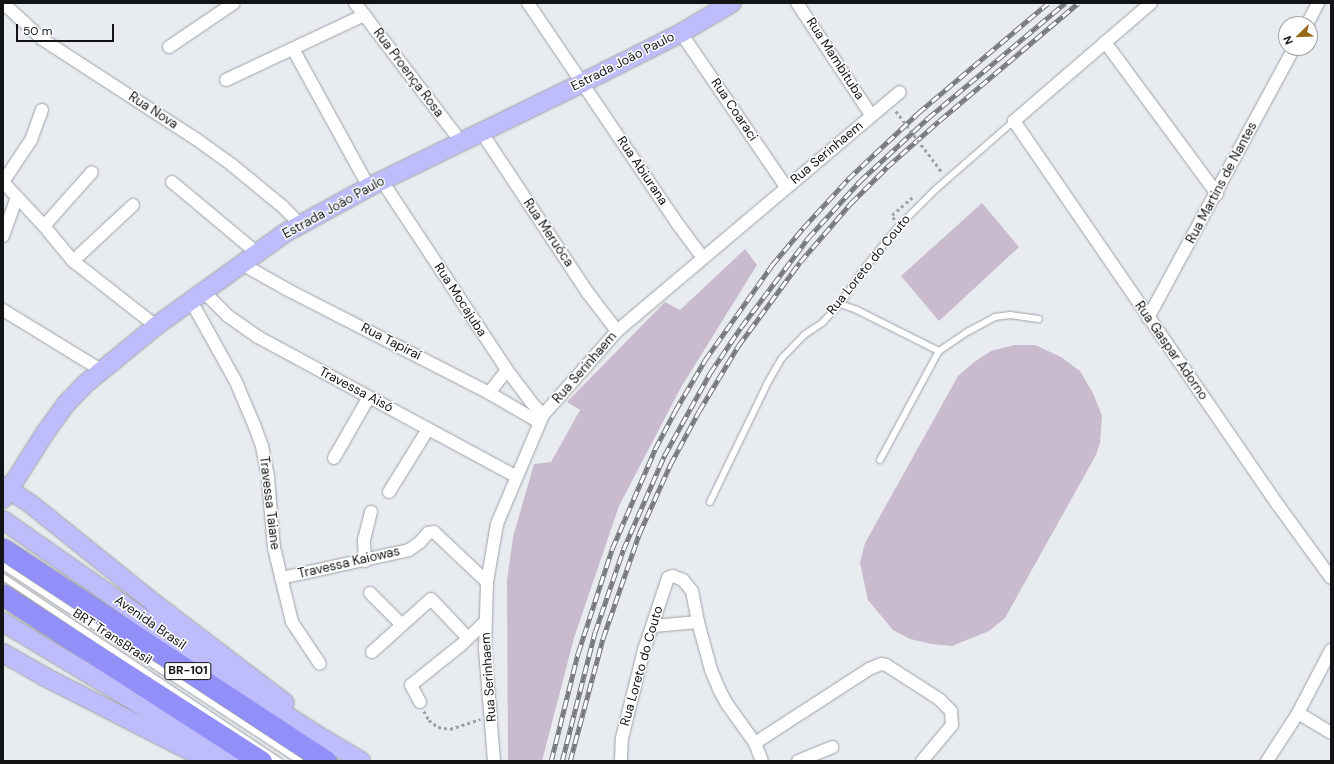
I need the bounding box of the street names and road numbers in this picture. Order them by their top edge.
street label: Rua Mambituba [803,15,867,103]
street label: Rua Proença Rosa [370,26,446,120]
street label: Estrada João Paulo [569,29,677,95]
street label: Rua Coaraci [707,76,761,144]
street label: Rua Nova [125,89,181,133]
street label: Rua Serinhaem [788,118,866,188]
street label: Rua Martins de Nantes [1183,120,1261,246]
street label: Rua Abiurana [613,134,671,208]
street label: Estrada João Paulo [280,174,388,242]
street label: Rua Meruóca [520,196,576,270]
street label: Rua Loreto do Couto [824,212,914,318]
street label: Rua Mocajuba [430,260,490,340]
street label: Rua Gaspar Adorno [1131,299,1211,403]
street label: Rua Tapiraí [358,320,424,364]
street label: Rua Serinhaem [550,329,620,407]
street label: Travessa Aisó [316,364,396,416]
street label: Travessa Taiane [256,455,282,551]
street label: Travessa Kaiowas [297,544,401,582]
street label: Avenida Brasil [111,593,189,653]
street label: Rua Loreto do Couto [617,604,667,728]
street label: BRT TransBrasil [70,606,154,668]
street label: Rua Serinhaem [478,632,500,722]
road number: BR-101 [164,661,212,681]

